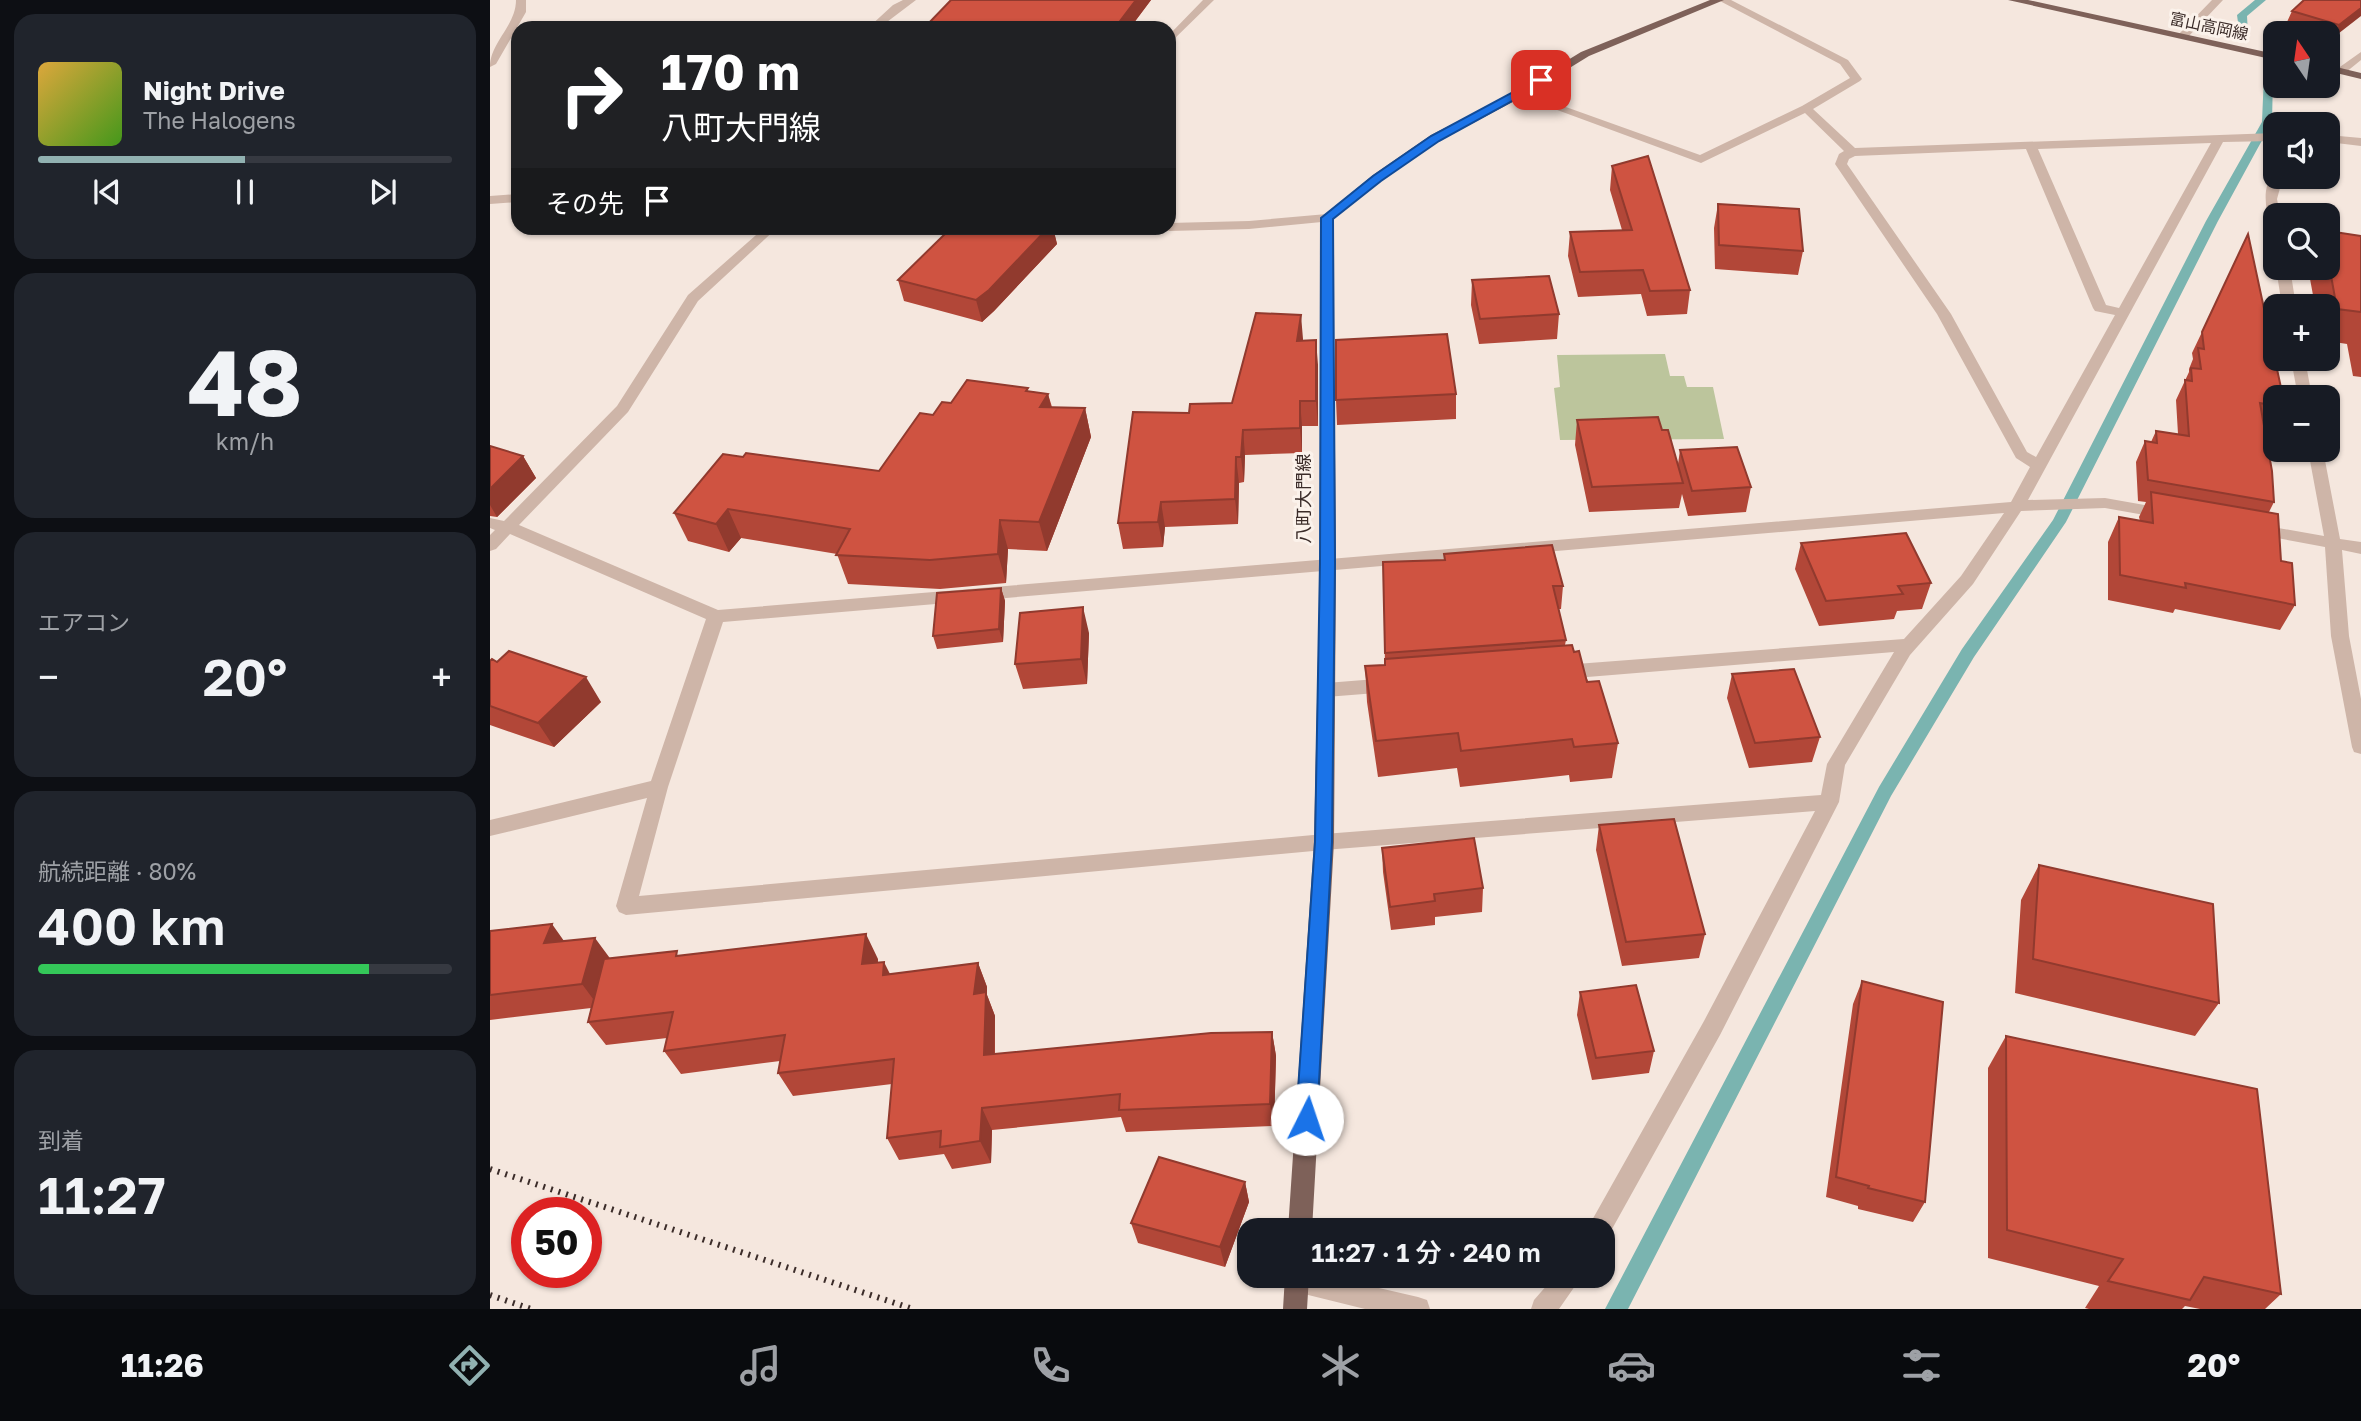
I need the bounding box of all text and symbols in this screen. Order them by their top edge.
street label: 富山高岡線 [2168,8,2250,44]
north arrow [2263,21,2340,98]
map controls [2263,21,2340,462]
text: 170 m [661,42,800,101]
icon: right [546,49,637,140]
pin [1511,50,1571,110]
icon: arrive [1522,61,1560,99]
text: Night Drive [143,75,285,106]
text: The Halogens [143,106,296,134]
text: 八町大門線 [661,108,821,146]
button: sound [2263,112,2340,189]
icon: previous [88,173,126,211]
icon: pause [226,173,264,211]
icon: next [364,173,402,211]
icon: arrive [638,182,676,220]
text: その先 [546,188,624,219]
button: search [2263,203,2340,280]
button: + [2263,294,2340,371]
text: 48 [187,327,303,436]
button: − [2263,385,2340,462]
text: km/h [216,427,274,455]
street label: 八町大門線 [1292,454,1314,544]
text: エアコン [38,608,130,636]
text: 20° [203,645,287,707]
text: − [38,654,59,699]
text: + [431,654,452,699]
text: 航続距離 · 80% [38,857,196,885]
text: 400 km [38,894,226,956]
position arrow [1270,1082,1344,1156]
text: 到着 [38,1126,84,1154]
text: 11:27 [38,1163,166,1225]
speed limit sign: 50 [511,1197,602,1288]
text: 11:27 · 1 分 · 240 m [1311,1237,1541,1268]
icon: directions [445,1341,494,1390]
icon: music [736,1341,785,1390]
icon: phone [1026,1341,1075,1390]
icon: climate [1316,1341,1365,1390]
icon: car [1607,1341,1656,1390]
icon: filters [1897,1341,1946,1390]
text: 11:26 [121,1346,204,1384]
text: 20° [2187,1346,2240,1384]

